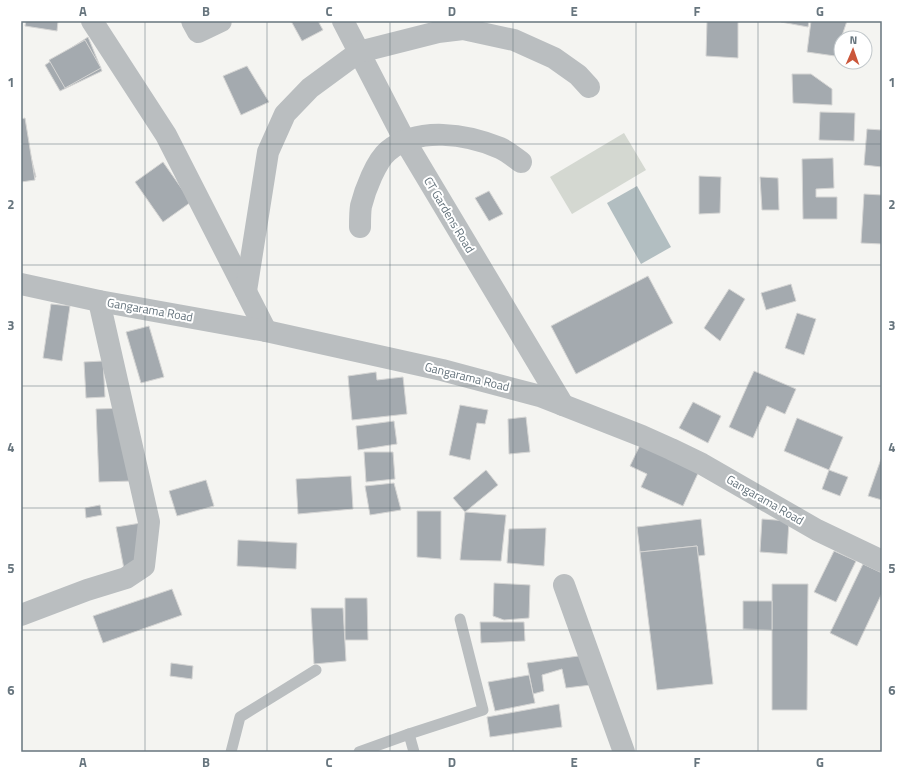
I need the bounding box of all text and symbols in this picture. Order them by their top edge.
text: A [79,1,87,21]
text: B [202,1,210,21]
text: C [325,1,333,21]
text: D [448,1,456,21]
text: E [570,1,578,21]
text: F [694,1,701,21]
text: G [816,1,824,21]
north arrow [833,30,873,70]
text: N [849,32,857,48]
text: 1 [7,72,15,92]
text: 1 [888,72,896,92]
street label: CT Gardens Road [419,173,480,256]
text: 2 [7,194,15,214]
text: 2 [888,194,896,214]
street label: Gangarama Road [106,293,195,326]
text: 3 [7,315,15,335]
text: 3 [888,315,896,335]
street label: Gangarama Road [423,357,512,396]
text: 4 [7,437,15,457]
text: 4 [888,437,896,457]
street label: Gangarama Road [723,470,808,530]
text: 5 [7,558,15,578]
text: 5 [888,558,896,578]
text: 6 [7,680,15,700]
text: 6 [888,680,896,700]
text: A [79,752,87,772]
text: B [202,752,210,772]
text: C [325,752,333,772]
text: D [448,752,456,772]
text: E [570,752,578,772]
text: F [694,752,701,772]
text: G [816,752,824,772]

